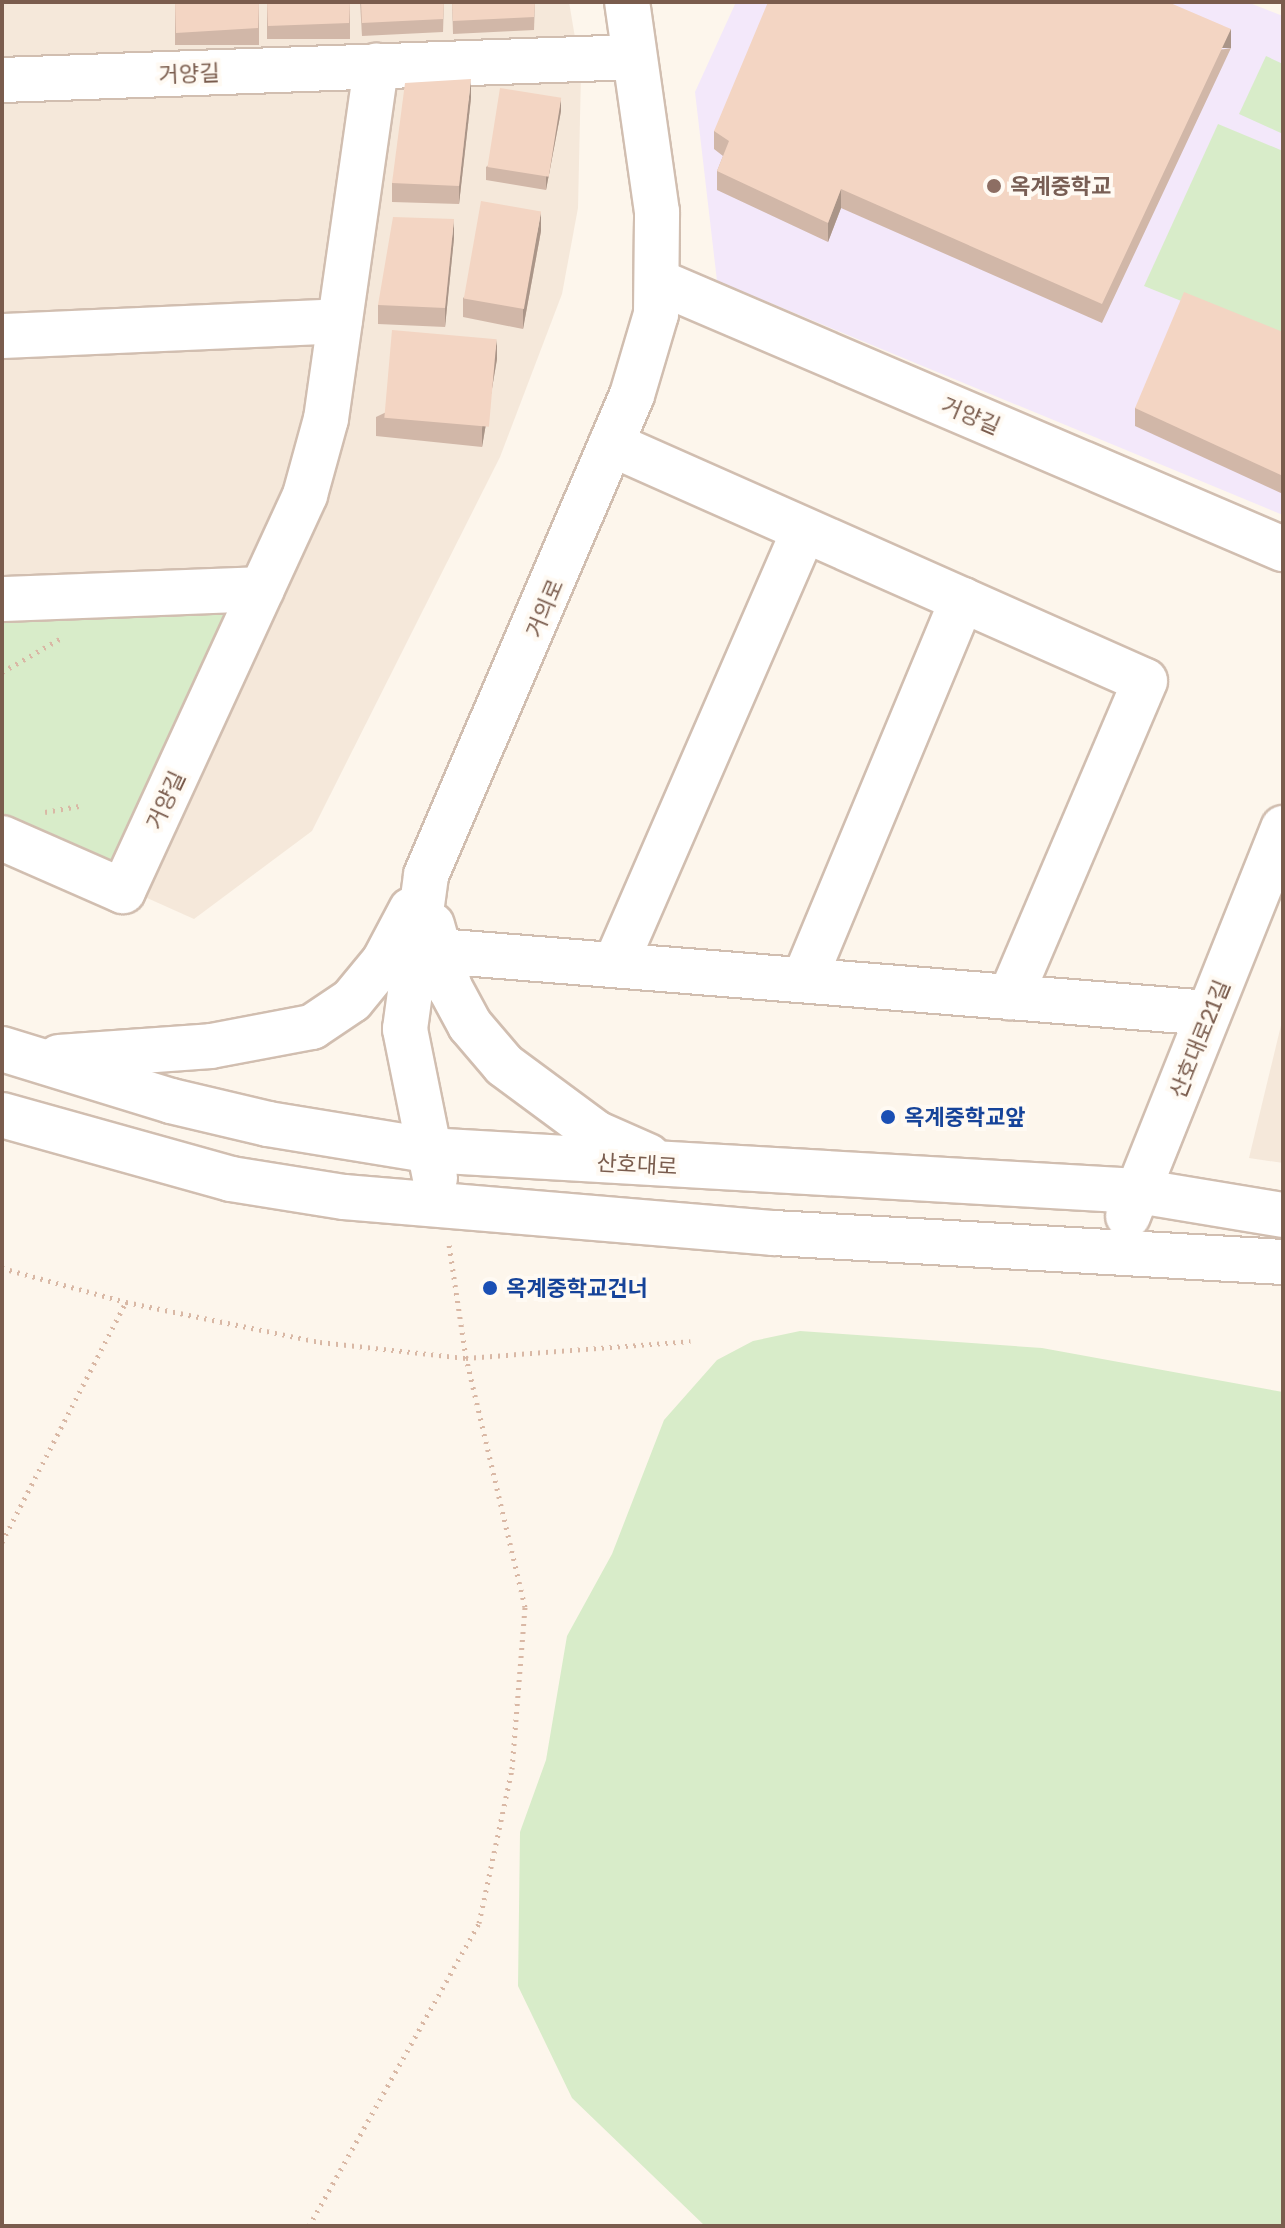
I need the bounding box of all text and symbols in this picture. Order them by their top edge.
street label: 거양길 [158,59,220,87]
place label: 옥계중학교 [1010,173,1111,199]
marker: 옥계중학교 [985,177,1003,195]
street label: 거양길 [938,391,1004,439]
street label: 거의로 [520,575,568,641]
street label: 거양길 [140,767,190,833]
street label: 산호대로21길 [1163,976,1235,1102]
place label: 옥계중학교앞 [904,1104,1025,1130]
marker: 옥계중학교앞 [879,1108,897,1126]
street label: 산호대로 [596,1149,678,1179]
place label: 옥계중학교건너 [506,1275,648,1301]
marker: 옥계중학교건너 [481,1279,499,1297]

